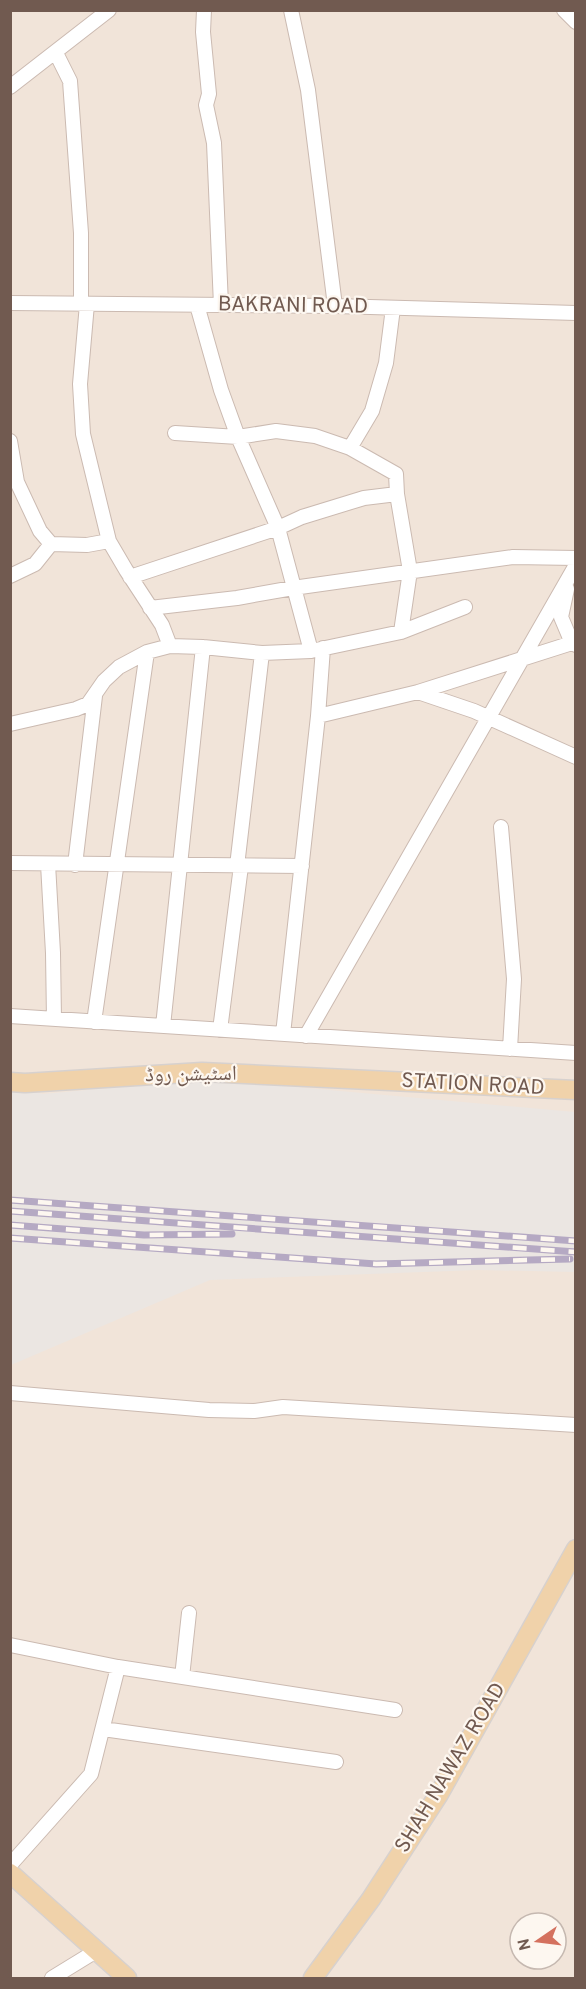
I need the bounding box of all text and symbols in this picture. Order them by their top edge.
street label: BAKRANI ROAD [218,291,368,321]
street label: اسٹیشن روڈ [145,1061,237,1089]
street label: STATION ROAD [401,1068,545,1102]
street label: SHAH NAWAZ ROAD [389,1678,513,1858]
north arrow [508,1911,568,1971]
text: N [514,1936,536,1952]

